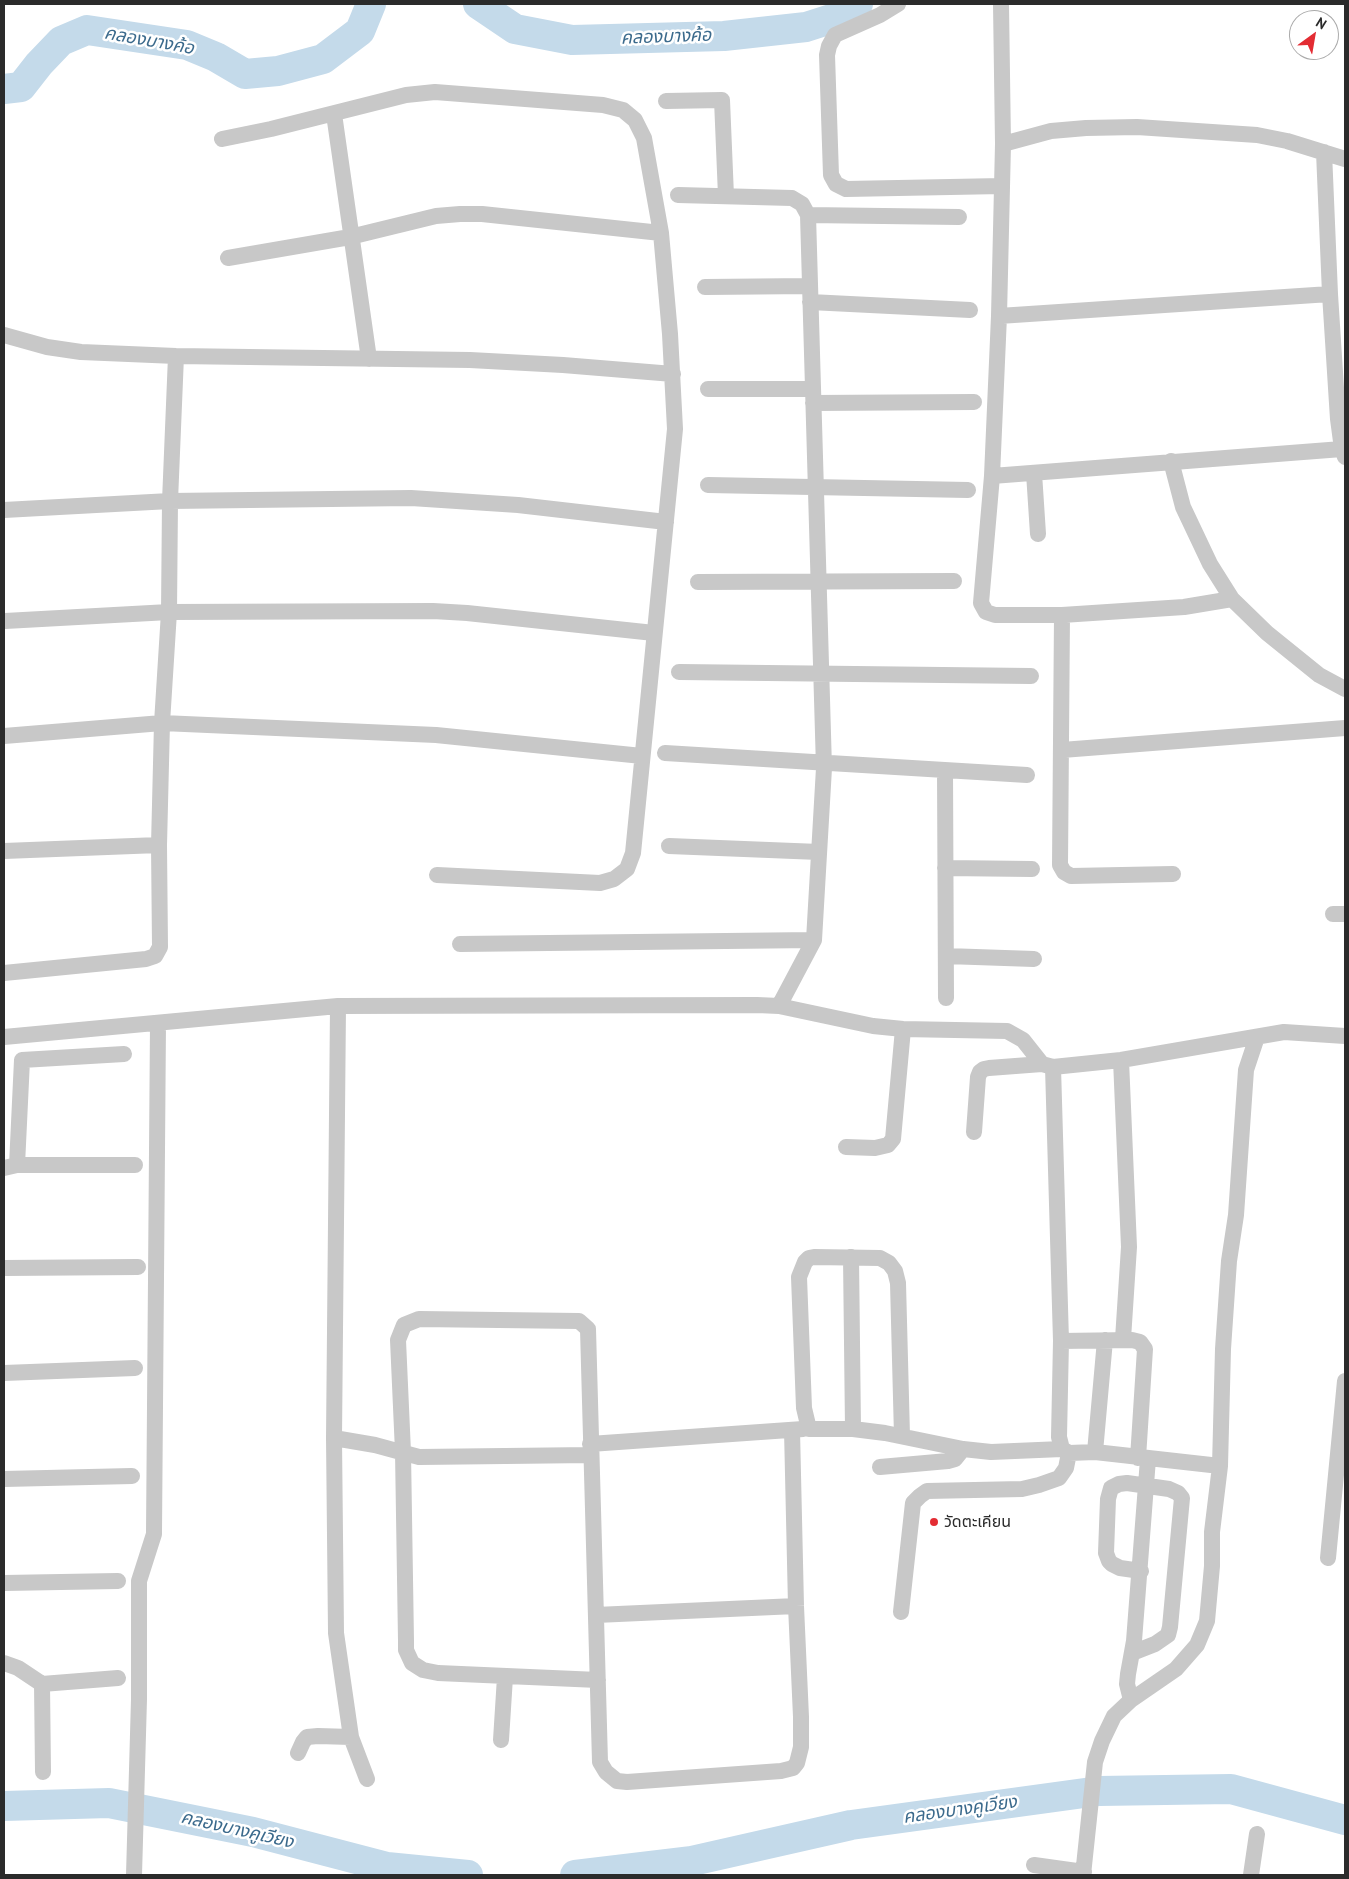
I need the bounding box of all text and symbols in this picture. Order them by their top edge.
north arrow [1289,10,1339,60]
text: N [1313,13,1330,33]
water label: คลองบางค้อ [103,23,195,59]
water label: คลองบางค้อ [620,25,712,49]
place label: วัดตะเคียน [944,1512,1011,1532]
marker: วัดตะเคียน [928,1516,940,1528]
water label: คลองบางคูเวียง [902,1791,1018,1829]
water label: คลองบางคูเวียง [179,1807,295,1853]

